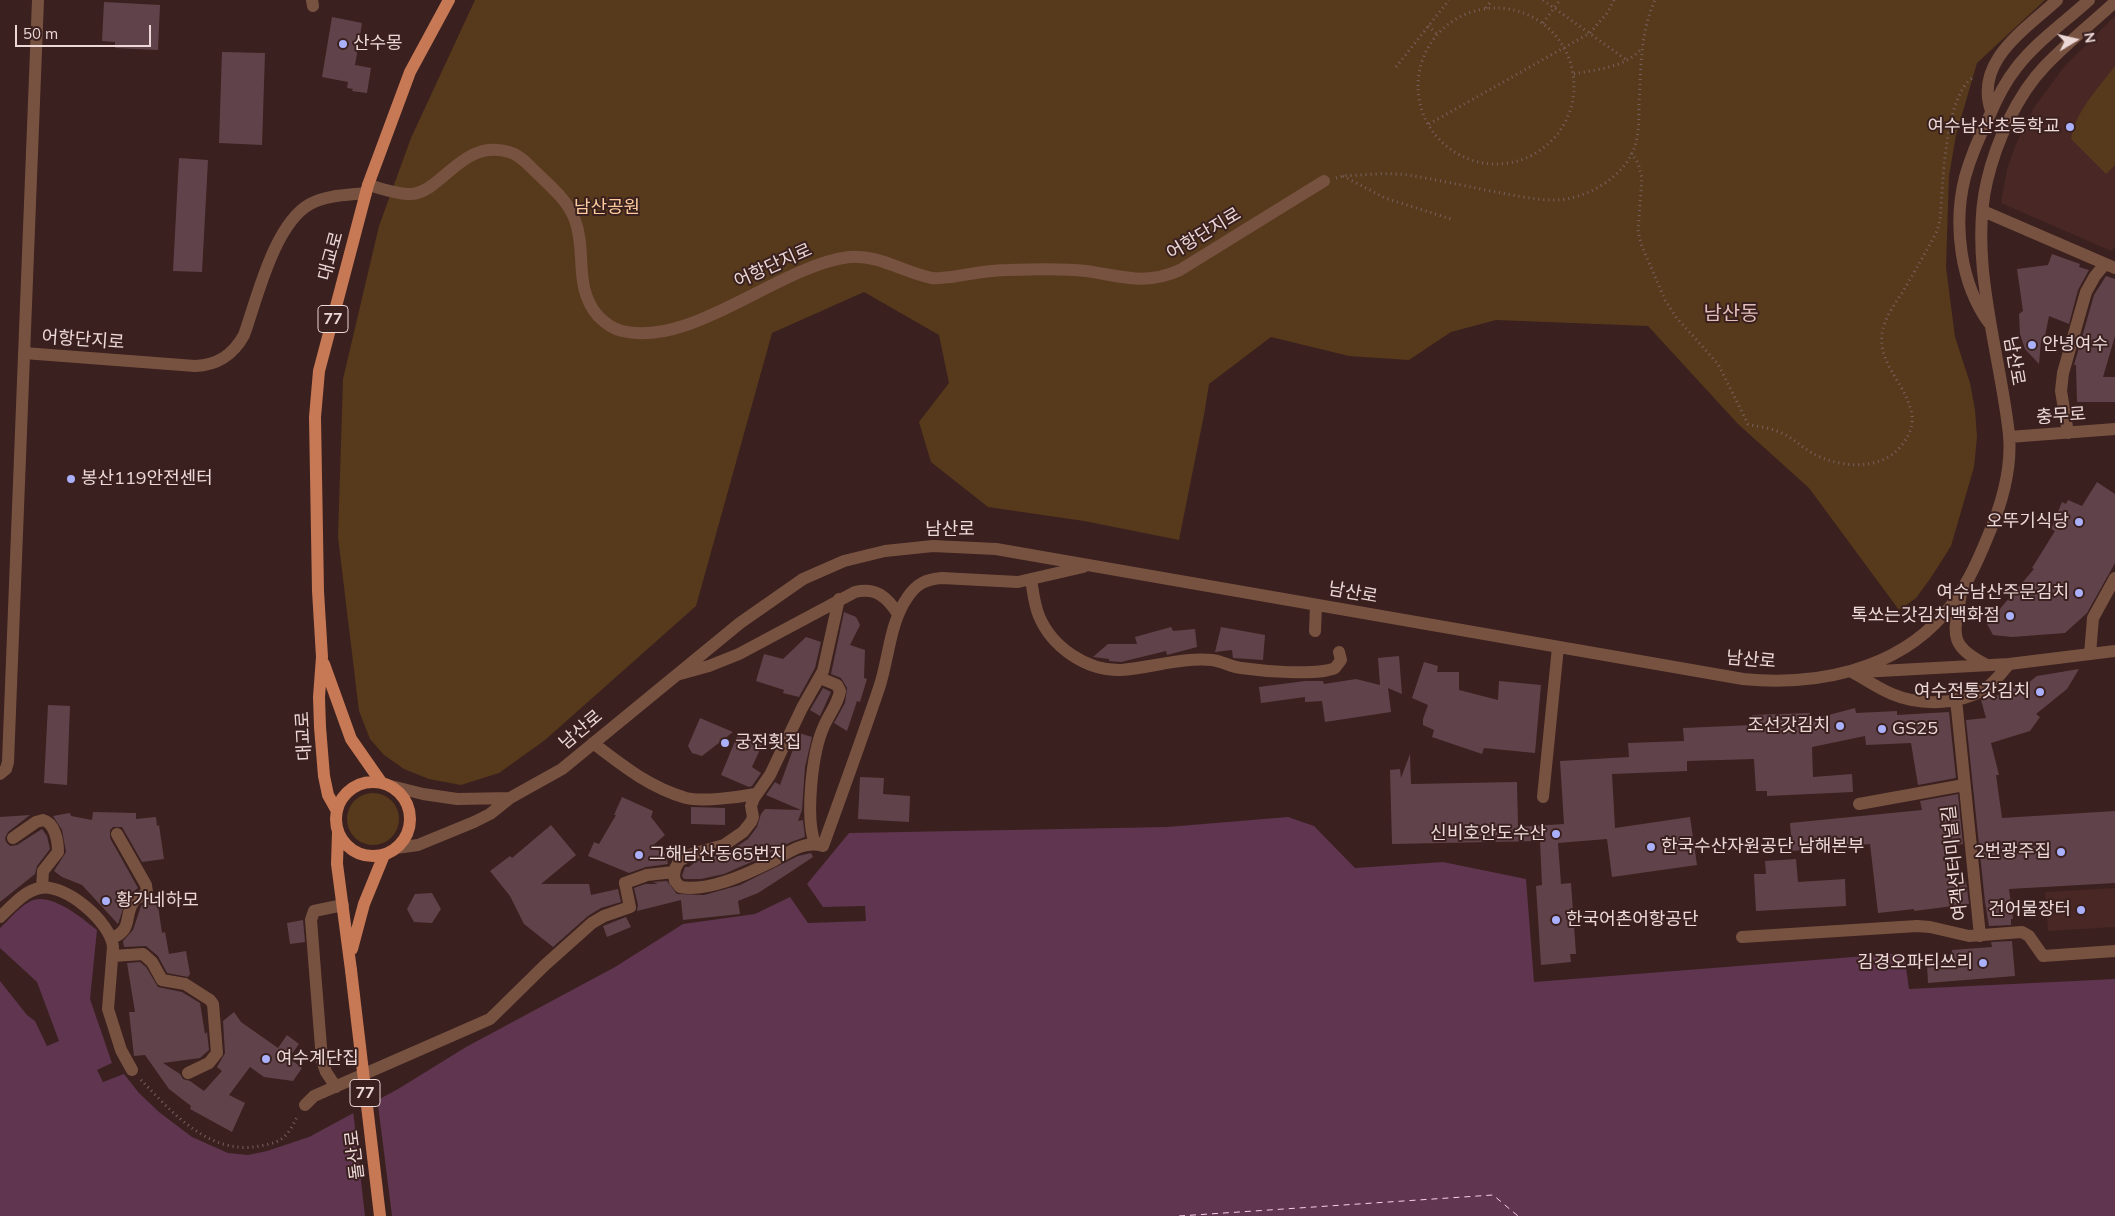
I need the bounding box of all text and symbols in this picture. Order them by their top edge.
scale bar [18,15,154,47]
north arrow [2050,15,2100,65]
text: 50 m [23,24,58,43]
text: N [2080,31,2100,44]
place label: 산수몽 [353,33,403,55]
marker: 산수몽 [337,38,349,50]
place label: 여수남산초등학교 [1928,116,2060,138]
marker: 여수남산초등학교 [2064,121,2076,133]
park label: 남산공원 [574,197,640,219]
street label: 어항단지로 [1163,203,1245,265]
street label: 대교로 [314,229,348,283]
street label: 어항단지로 [731,239,815,293]
district label: 남산동 [1703,302,1759,326]
road number: 77 [318,306,348,332]
street label: 어항단지로 [41,326,125,354]
place label: 안녕여수 [2042,334,2108,356]
street label: 남산로 [1999,335,2029,387]
marker: 안녕여수 [2026,339,2038,351]
street label: 충무로 [2035,403,2087,429]
place label: 봉산119안전센터 [81,468,213,490]
marker: 봉산119안전센터 [65,473,77,485]
place label: 오뚜기식당 [1986,511,2069,533]
marker: 오뚜기식당 [2073,516,2085,528]
street label: 남산로 [925,519,975,541]
street label: 남산로 [1327,578,1379,608]
place label: 여수남산주문김치 [1937,582,2069,604]
marker: 여수남산주문김치 [2073,587,2085,599]
place label: 톡쏘는갓김치백화점 [1851,605,2000,627]
marker: 톡쏘는갓김치백화점 [2004,610,2016,622]
street label: 남산로 [1725,647,1777,673]
place label: 여수전통갓김치 [1914,681,2030,703]
marker: 여수전통갓김치 [2034,686,2046,698]
street label: 남산로 [555,706,607,754]
street label: 대교로 [292,711,316,761]
place label: 조선갓김치 [1747,715,1830,737]
place label: GS25 [1892,718,1938,740]
marker: 조선갓김치 [1834,720,1846,732]
marker: GS25 [1876,723,1888,735]
place label: 궁전횟집 [735,732,801,754]
marker: 궁전횟집 [719,737,731,749]
street label: 여객선터미널길 [1938,804,1972,922]
place label: 신비호안도수산 [1430,823,1546,845]
marker: 신비호안도수산 [1550,828,1562,840]
place label: 한국수산자원공단 남해본부 [1661,836,1864,858]
marker: 한국수산자원공단 남해본부 [1645,841,1657,853]
place label: 2번광주집 [1974,841,2051,863]
place label: 그해남산동65번지 [649,844,787,866]
marker: 2번광주집 [2055,846,2067,858]
marker: 그해남산동65번지 [633,849,645,861]
place label: 황가네하모 [116,890,199,912]
marker: 황가네하모 [100,895,112,907]
place label: 건어물장터 [1988,899,2071,921]
marker: 건어물장터 [2075,904,2087,916]
place label: 한국어촌어항공단 [1566,909,1698,931]
marker: 한국어촌어항공단 [1550,914,1562,926]
place label: 김경오파티쓰리 [1857,952,1973,974]
marker: 김경오파티쓰리 [1977,957,1989,969]
place label: 여수계단집 [276,1048,359,1070]
marker: 여수계단집 [260,1053,272,1065]
road number: 77 [350,1080,380,1106]
street label: 돌산로 [341,1129,369,1181]

